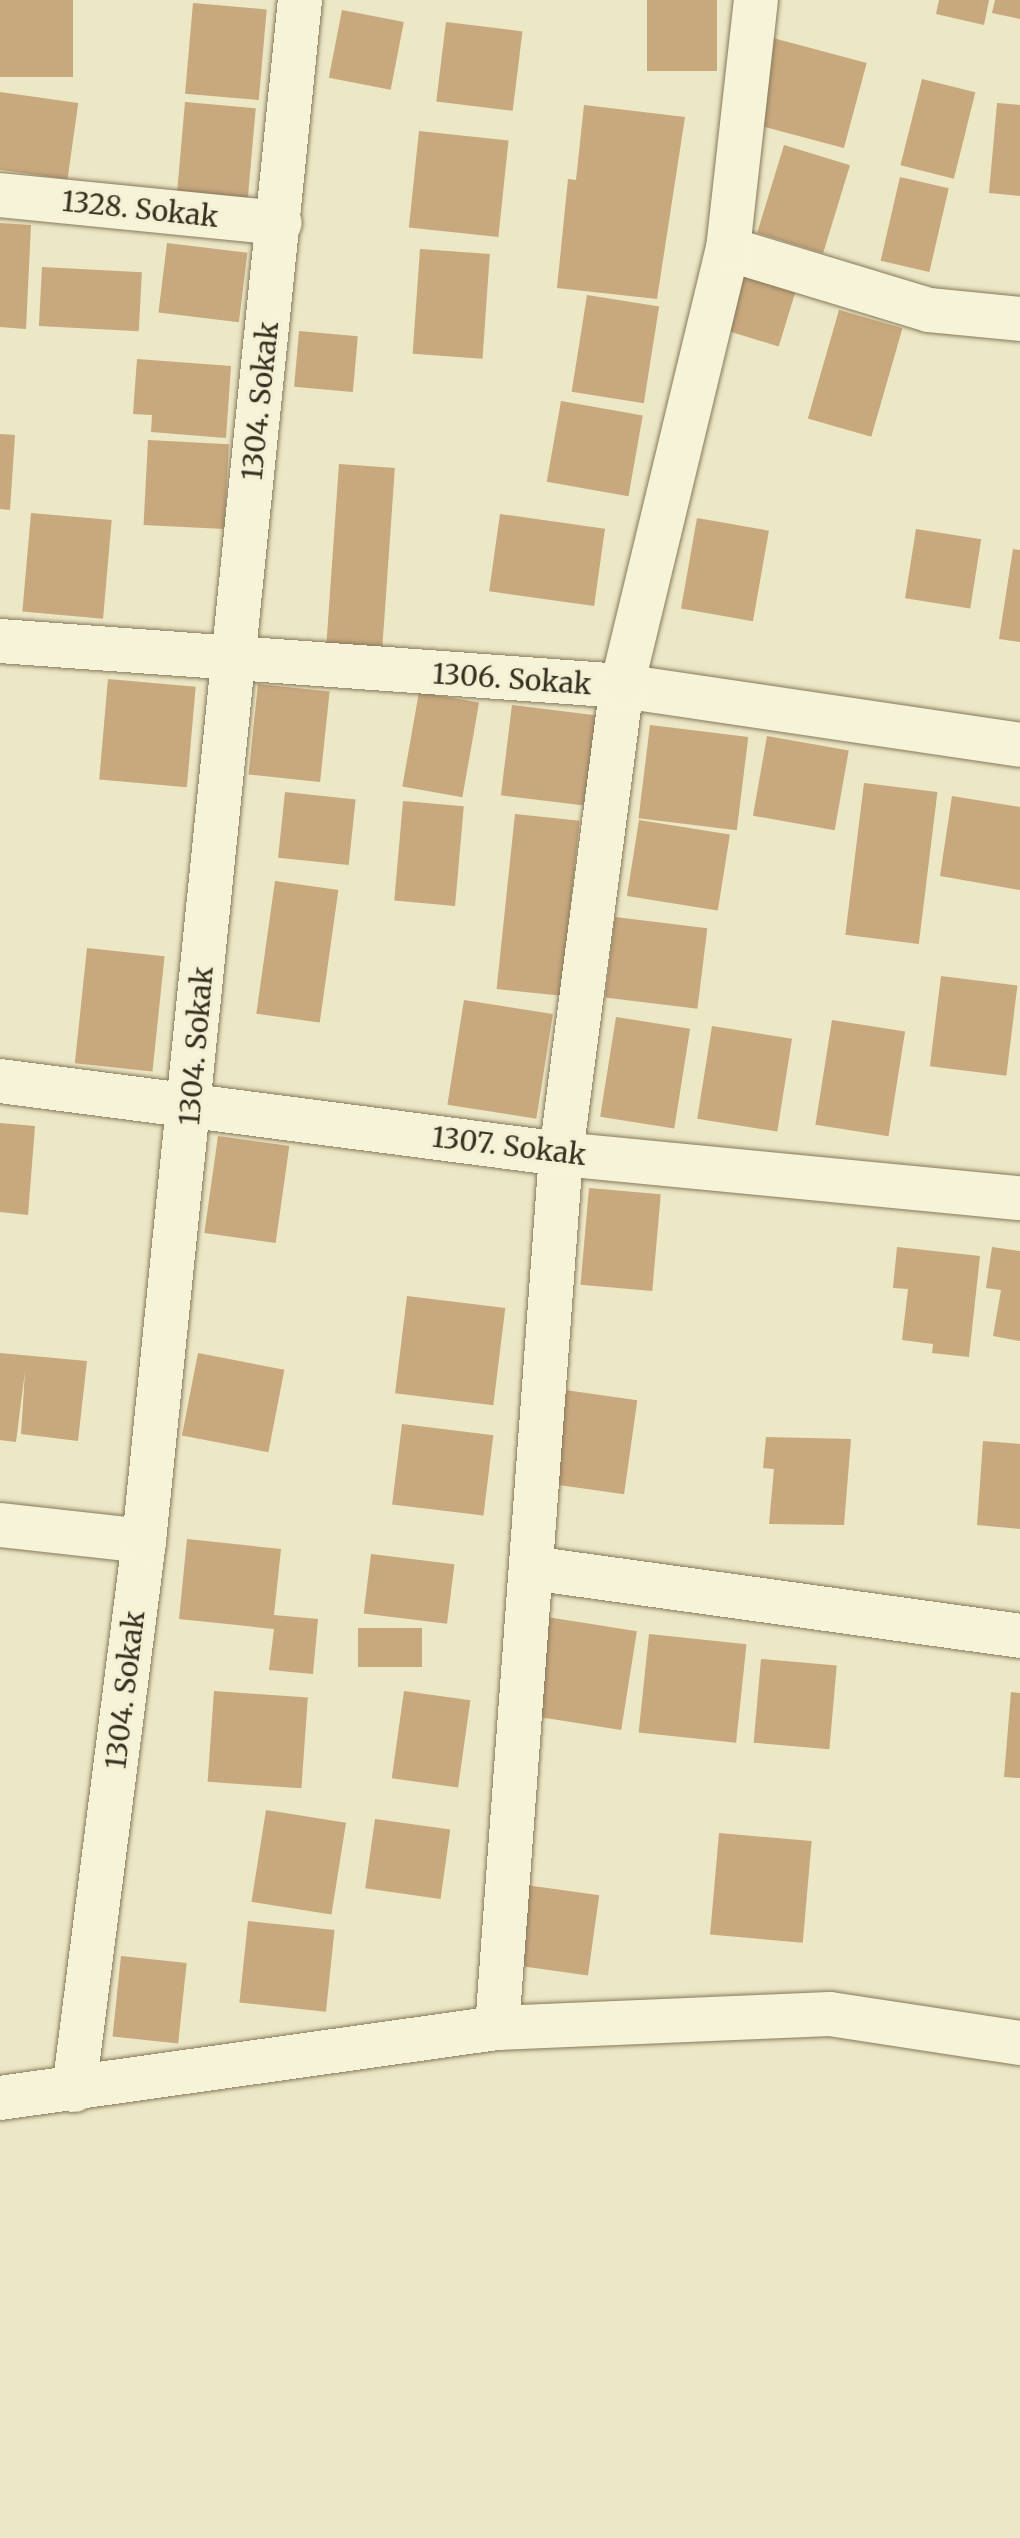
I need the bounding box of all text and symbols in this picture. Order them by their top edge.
street label: 1328. Sokak [60,184,220,234]
street label: 1304. Sokak [235,320,285,482]
street label: 1306. Sokak [431,657,593,701]
street label: 1304. Sokak [172,965,220,1127]
street label: 1307. Sokak [430,1120,588,1172]
street label: 1304. Sokak [99,1609,151,1771]

